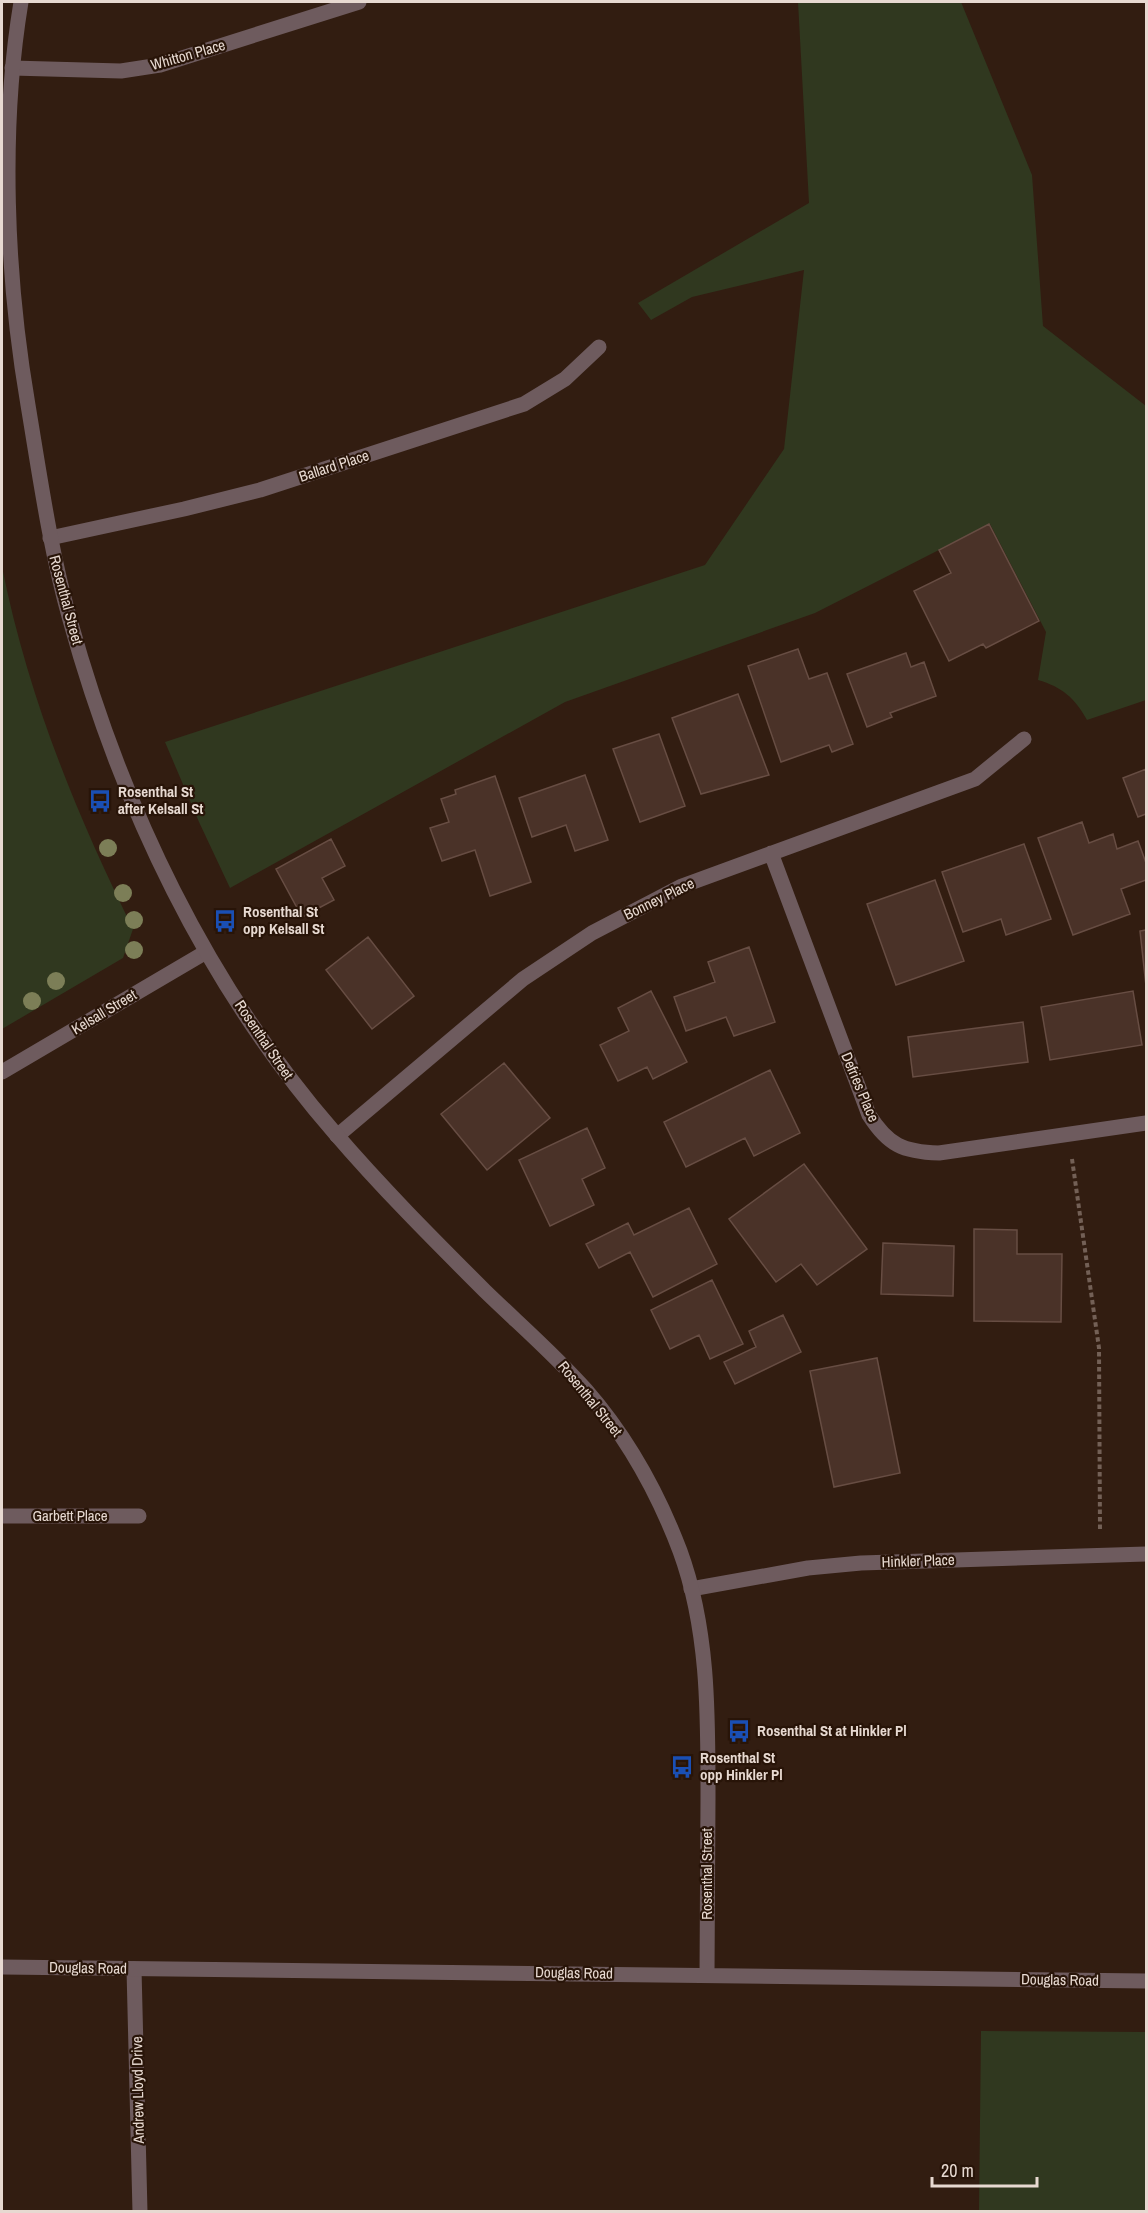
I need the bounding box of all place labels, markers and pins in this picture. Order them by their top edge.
place label: Rosenthal St after Kelsall St [118,781,203,819]
bus stop icon: Rosenthal St after Kelsall St [87,788,113,814]
place label: Rosenthal St opp Kelsall St [243,901,324,939]
bus stop icon: Rosenthal St opp Kelsall St [212,908,238,934]
bus stop icon: Rosenthal St at Hinkler Pl [726,1718,752,1744]
place label: Rosenthal St at Hinkler Pl [757,1720,907,1741]
place label: Rosenthal St opp Hinkler Pl [700,1747,783,1785]
bus stop icon: Rosenthal St opp Hinkler Pl [669,1754,695,1780]

